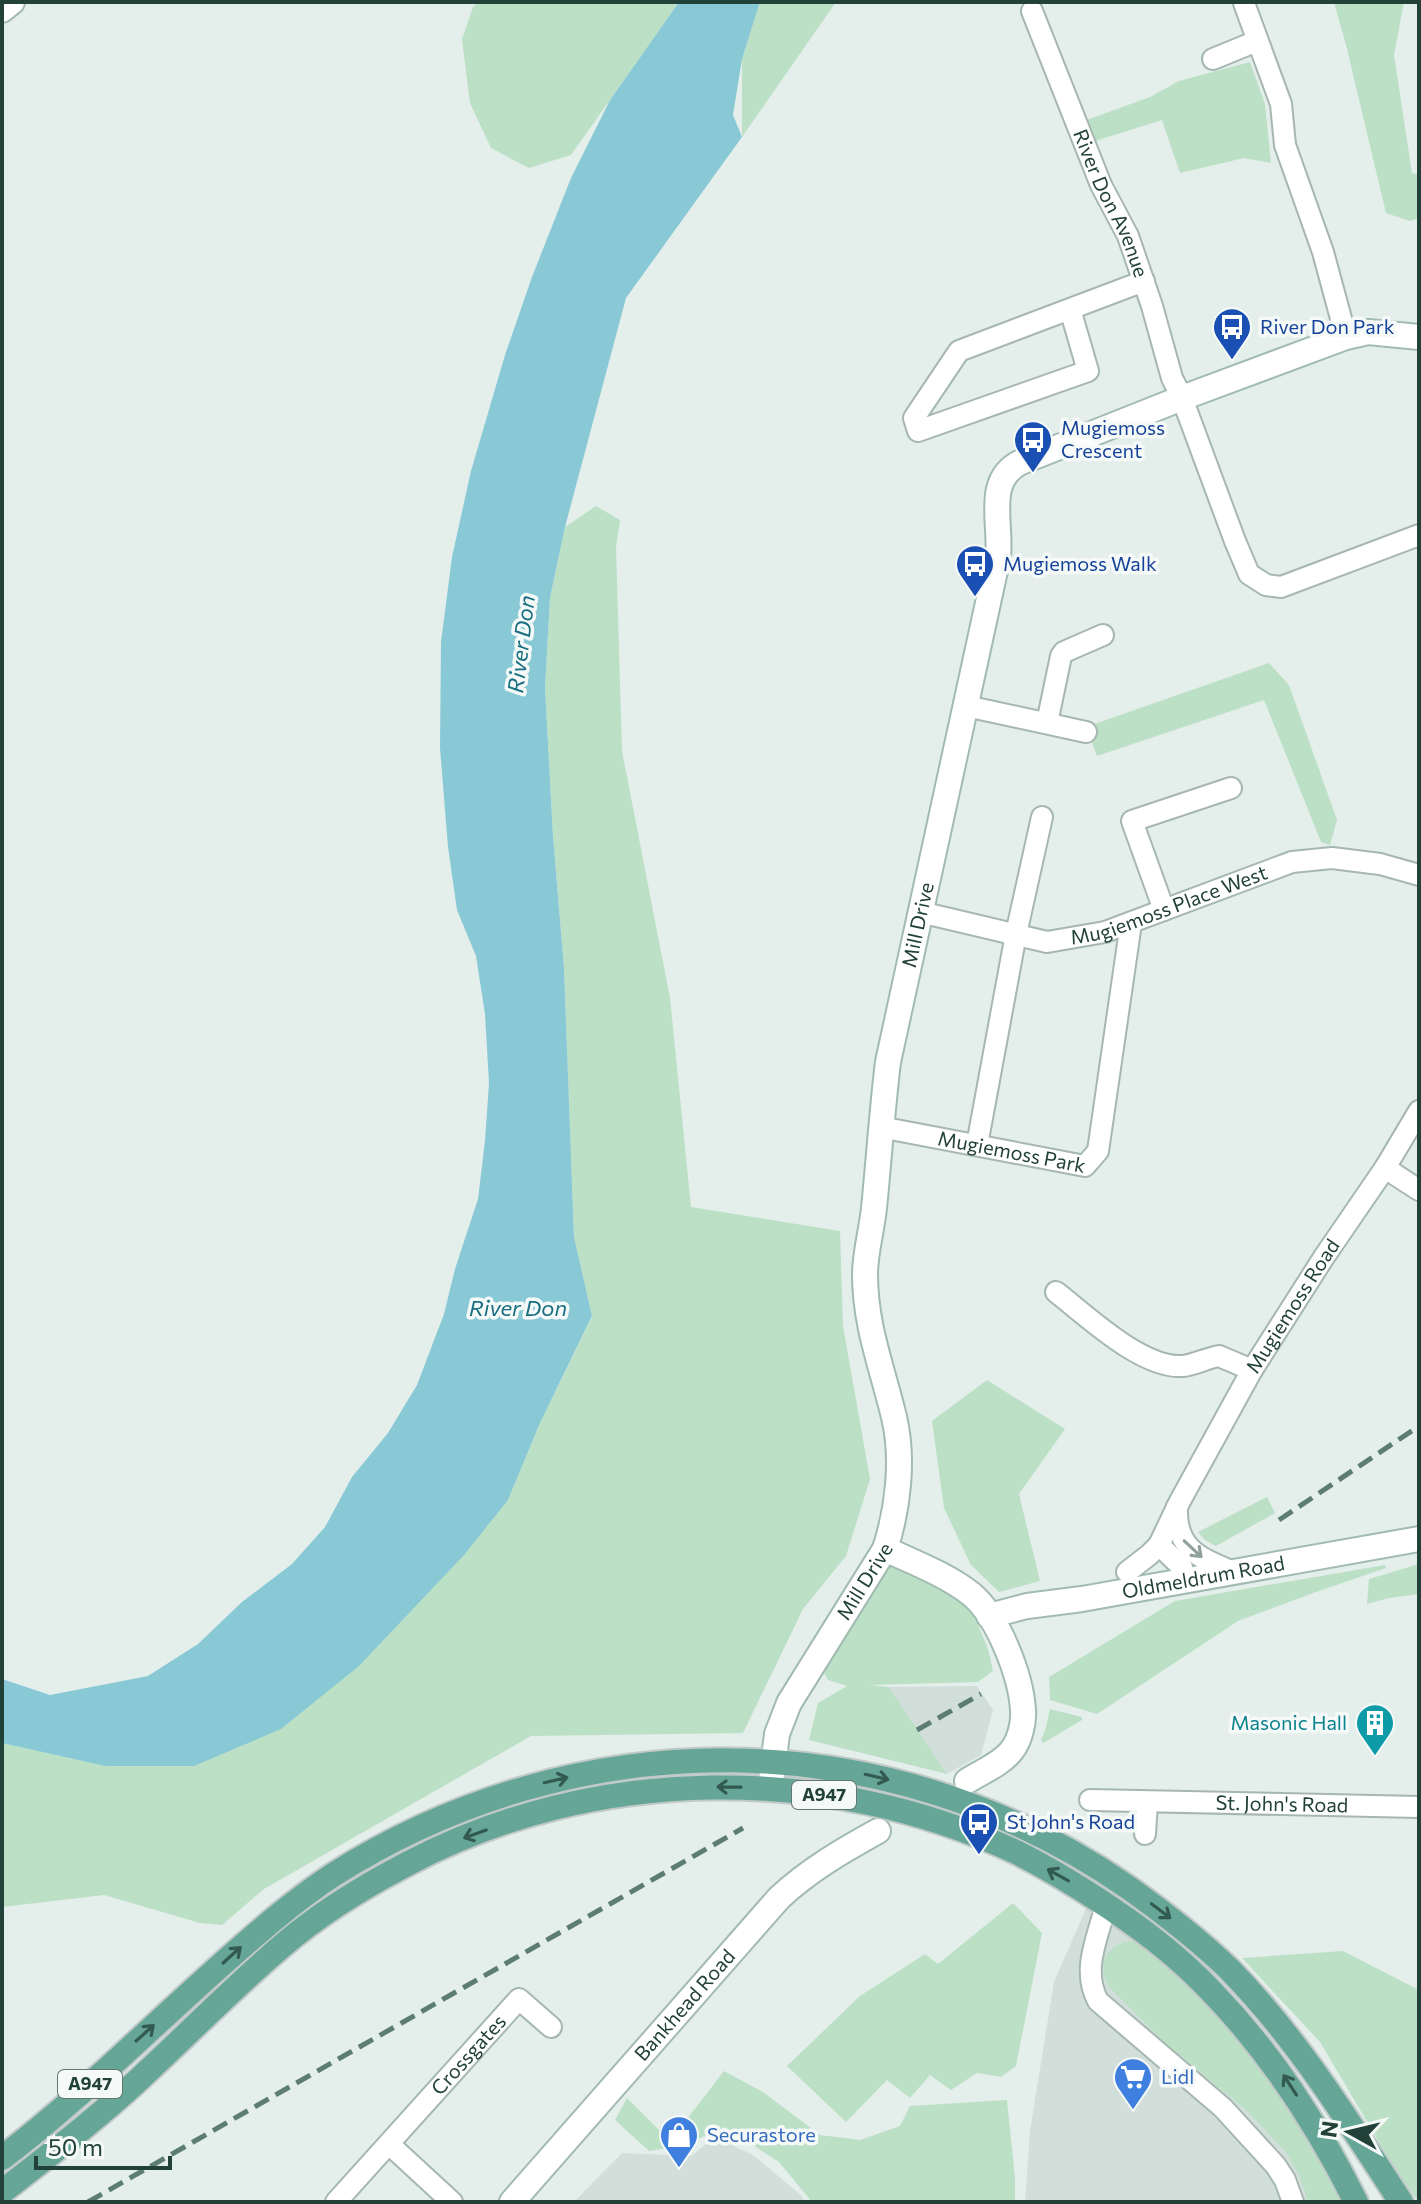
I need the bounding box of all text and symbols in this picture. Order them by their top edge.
street label: River Don Avenue [1069,125,1154,280]
bus stop icon: River Don Park [1211,306,1253,361]
place label: River Don Park [1260,314,1395,338]
place label: Mugiemoss Crescent [1061,415,1165,462]
bus stop icon: Mugiemoss Crescent [1012,419,1054,474]
bus stop icon: Mugiemoss Walk [954,543,996,598]
place label: Mugiemoss Walk [1003,551,1157,575]
water label: River Don [501,594,540,694]
street label: Mugiemoss Place West [1068,859,1270,949]
street label: Mill Drive [896,880,938,970]
street label: Mugiemoss Park [936,1125,1088,1177]
street label: Mugiemoss Road [1240,1234,1344,1377]
water label: River Don [469,1294,567,1321]
street label: Mill Drive [831,1538,897,1624]
one-way arrow [1182,1539,1203,1558]
street label: Oldmeldrum Road [1120,1550,1286,1603]
building icon: Masonic Hall [1354,1702,1396,1757]
place label: Masonic Hall [1231,1710,1347,1734]
one-way arrow [864,1770,890,1785]
one-way arrow [542,1772,568,1787]
one-way arrow [716,1780,743,1795]
road number: A947 [792,1781,856,1809]
street label: St. John's Road [1215,1790,1349,1816]
bus stop icon: St John's Road [958,1801,1000,1856]
place label: St John's Road [1007,1809,1135,1833]
one-way arrow [463,1828,488,1842]
one-way arrow [1046,1867,1070,1883]
one-way arrow [1149,1902,1171,1919]
street label: Bankhead Road [629,1944,739,2065]
one-way arrow [222,1946,242,1964]
street label: Crossgates [425,2009,510,2100]
one-way arrow [135,2024,155,2043]
supermarket icon: Lidl [1112,2056,1154,2111]
place label: Lidl [1161,2064,1194,2088]
road number: A947 [58,2070,122,2098]
one-way arrow [1281,2075,1298,2097]
north arrow [1309,2092,1389,2172]
shop icon: Securastore [658,2114,700,2169]
text: N [1314,2119,1343,2139]
scale bar [36,2120,170,2170]
place label: Securastore [707,2122,816,2146]
text: 50 m [48,2132,103,2161]

